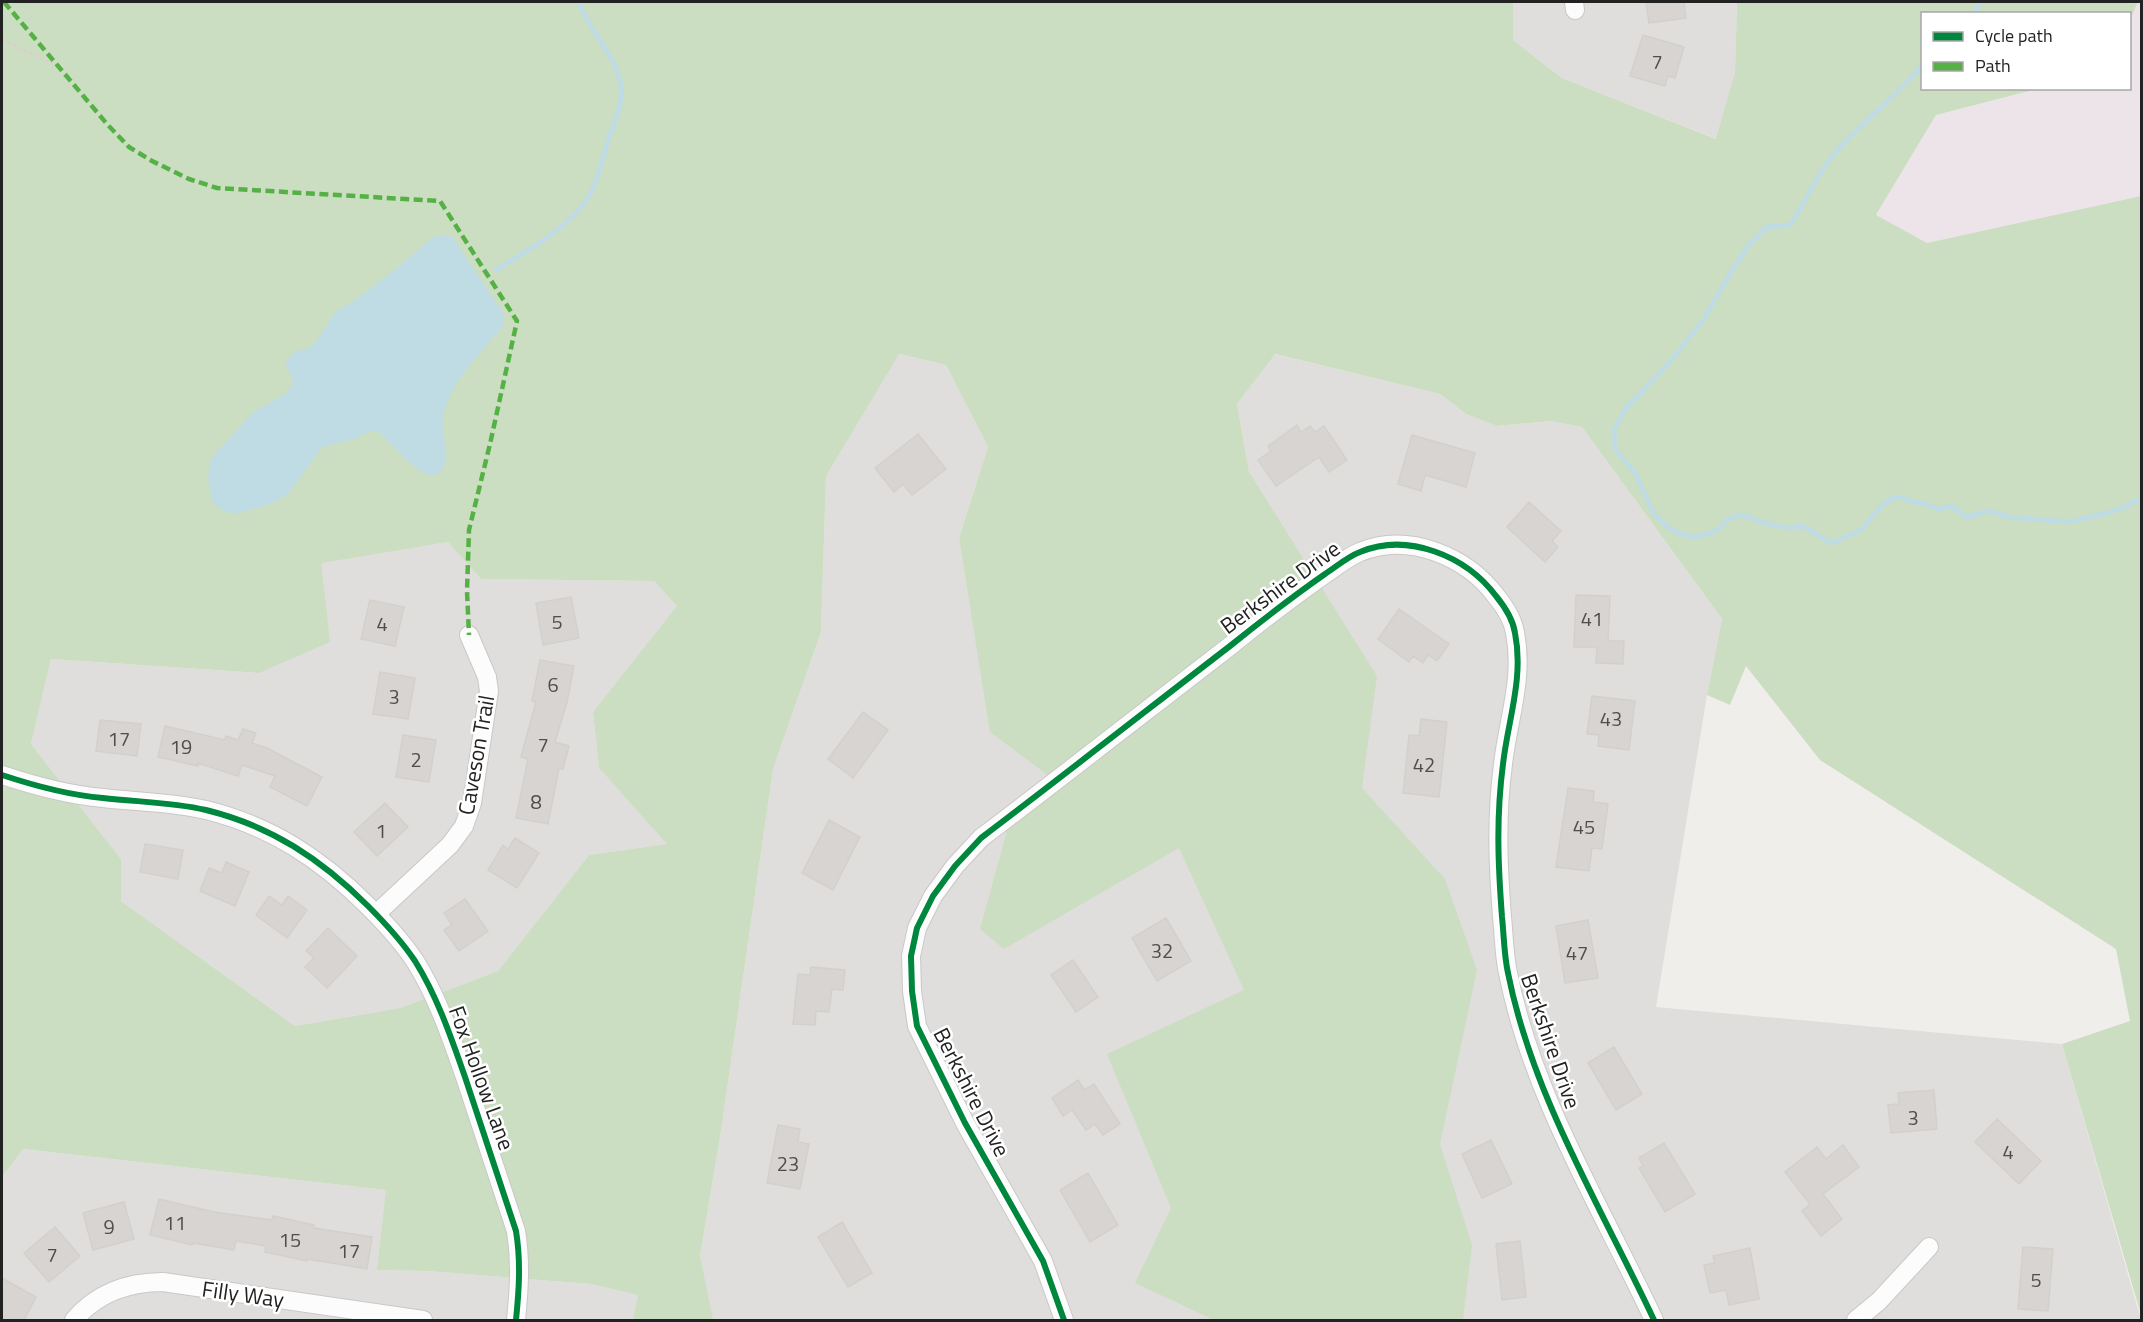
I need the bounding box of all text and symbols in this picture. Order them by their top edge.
legend [1921,12,2131,90]
text: Cycle path [1975,22,2053,49]
house number: 7 [1651,46,1663,77]
text: Path [1975,52,2011,79]
street label: Berkshire Drive [1213,532,1347,642]
house number: 41 [1581,603,1603,634]
house number: 5 [551,606,563,637]
house number: 4 [376,608,388,639]
house number: 6 [547,669,559,700]
house number: 3 [388,681,400,712]
street label: Caveson Trail [449,692,503,818]
house number: 43 [1600,703,1622,734]
house number: 17 [108,723,130,754]
house number: 7 [537,729,549,760]
house number: 19 [170,731,192,762]
house number: 2 [410,744,422,775]
house number: 42 [1413,749,1435,780]
house number: 8 [530,786,542,817]
house number: 45 [1573,811,1595,842]
house number: 1 [375,815,387,846]
house number: 32 [1151,935,1173,966]
house number: 47 [1566,937,1588,968]
street label: Berkshire Drive [1512,969,1590,1113]
street label: Fox Hollow Lane [440,1001,524,1155]
street label: Berkshire Drive [925,1021,1019,1163]
house number: 3 [1907,1102,1919,1133]
house number: 4 [2002,1136,2014,1167]
house number: 23 [777,1148,799,1179]
house number: 11 [164,1207,186,1238]
house number: 9 [103,1211,115,1242]
house number: 15 [279,1224,301,1255]
house number: 17 [338,1235,360,1266]
house number: 7 [46,1239,58,1270]
house number: 5 [2030,1264,2042,1295]
street label: Filly Way [200,1271,287,1317]

